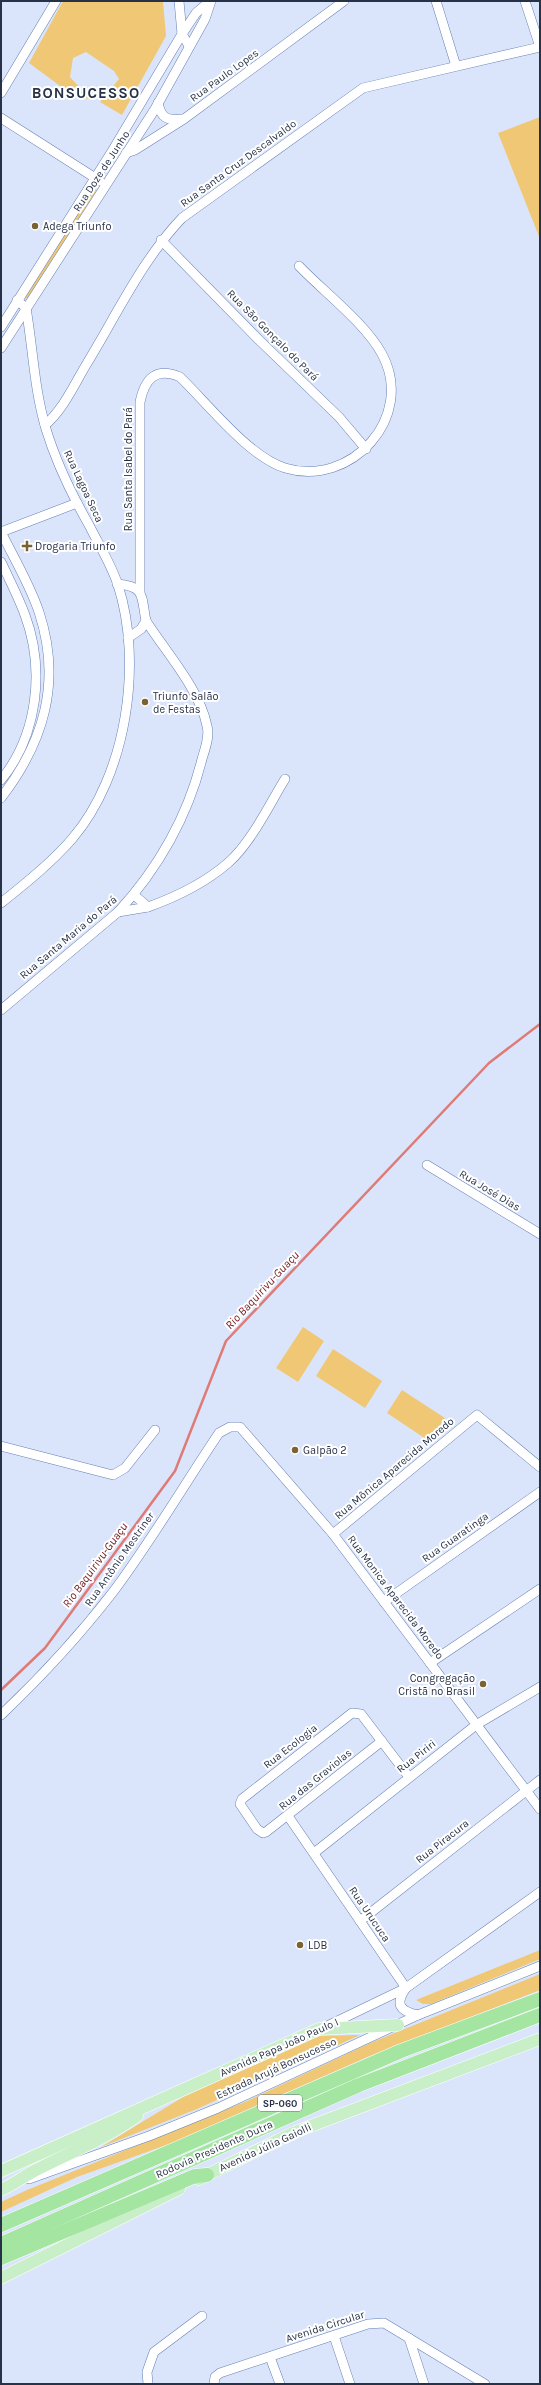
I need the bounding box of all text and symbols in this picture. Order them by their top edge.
street label: Rua Paulo Lopes [187,46,261,105]
district label: BONSUCESSO [32,84,140,102]
street label: Rua Santa Cruz Descalvaldo [178,117,299,210]
street label: Rua Doze de Junho [70,128,132,214]
place label: Adega Triunfo [43,220,111,233]
marker: Adega Triunfo [30,221,40,231]
street label: Rua São Gonçalo do Pará [224,287,321,384]
street label: Rua Santa Isabel do Pará [122,407,135,531]
street label: Rua Lagoa Seca [61,448,106,524]
place label: Drogaria Triunfo [35,540,115,553]
marker: Drogaria Triunfo [22,541,32,551]
place label: Triunfo Salão de Festas [153,690,219,716]
marker: Triunfo Salão de Festas [140,697,150,707]
street label: Rua Santa Maria do Pará [17,893,120,982]
street label: Rua José Dias [457,1167,523,1214]
water label: Rio Baquirivu-Guaçu [222,1248,302,1332]
street label: Rua Mônica Aparecida Moredo [332,1415,457,1522]
place label: Galpão 2 [303,1444,347,1457]
marker: Galpão 2 [290,1445,300,1455]
street label: Rua Antônio Mestriner [82,1510,157,1609]
street label: Rua Guaratinga [420,1510,491,1565]
water label: Rio Baquirivu-Guaçu [59,1520,131,1610]
street label: Rua Monica Aparecida Moredo [345,1533,446,1662]
place label: Congregação Cristã no Brasil [398,1672,475,1698]
marker: Congregação Cristã no Brasil [478,1679,488,1689]
street label: Rua Ecologia [261,1721,320,1771]
street label: Rua Piriri [394,1737,438,1776]
street label: Rua das Graviolas [276,1746,354,1813]
street label: Rua Piracura [413,1817,471,1866]
street label: Rua Urucuca [346,1884,393,1944]
place label: LDB [308,1939,327,1952]
marker: LDB [295,1940,305,1950]
street label: Avenida Papa João Paulo I [218,2015,340,2079]
street label: Estrada Arujá Bonsucesso [214,2035,338,2102]
road number: SP-060 [258,2095,302,2111]
street label: Rodovia Presidente Dutra [154,2118,275,2181]
street label: Avenida Júlia Gaiolli [217,2120,313,2175]
street label: Avenida Circular [284,2308,366,2345]

